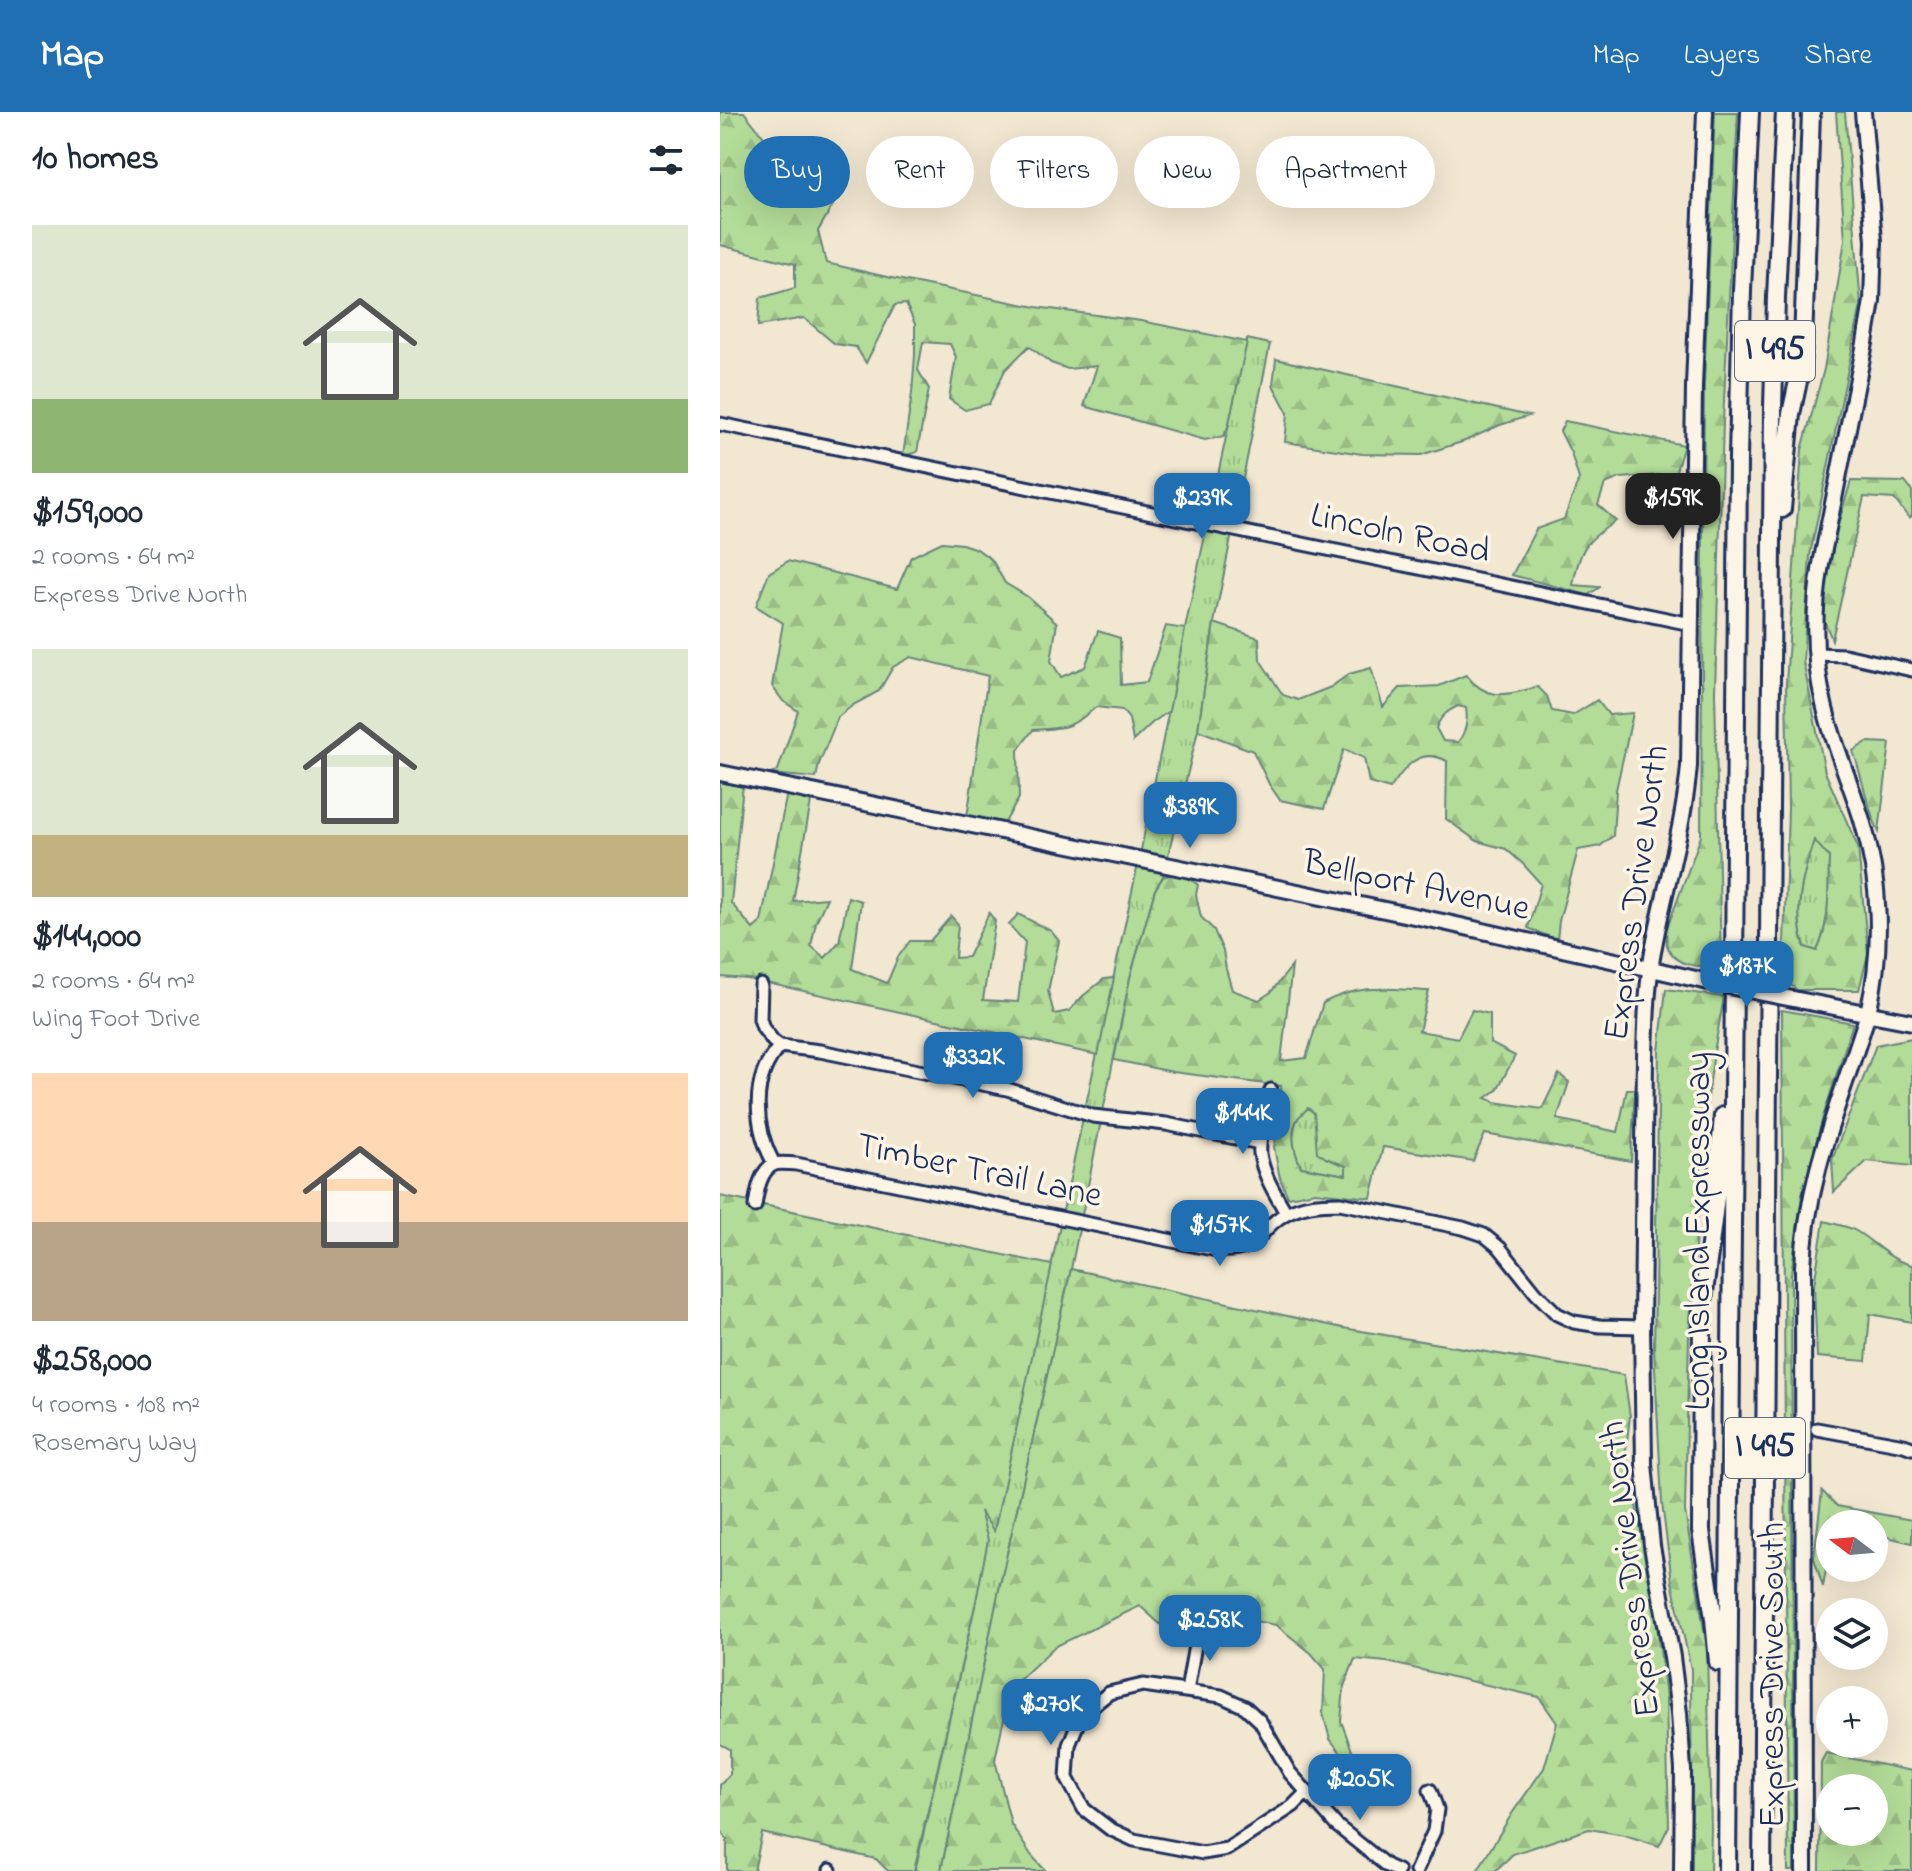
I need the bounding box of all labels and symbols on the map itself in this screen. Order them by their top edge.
road number: I 495 [1735,321,1815,381]
pin: $239K [1146,473,1258,541]
pin: $159K [1617,473,1729,541]
street label: Lincoln Road [1305,490,1495,580]
street label: Express Drive North [1591,742,1685,1044]
pin: $389K [1134,782,1246,850]
street label: Bellport Avenue [1297,837,1535,937]
pin: $187K [1691,941,1803,1009]
pin: $332K [917,1032,1029,1100]
street label: Long Island Expressway [1674,1052,1727,1410]
pin: $144K [1187,1088,1299,1156]
street label: Timber Trail Lane [851,1120,1107,1224]
pin: $157K [1164,1200,1276,1268]
street label: Express Drive North [1588,1418,1676,1720]
road number: I 495 [1725,1418,1805,1478]
north arrow [1816,1510,1888,1582]
street label: Express Drive South [1748,1522,1801,1828]
pin: $258K [1154,1595,1266,1663]
pin: $270K [995,1679,1107,1747]
pin: $205K [1304,1754,1416,1822]

